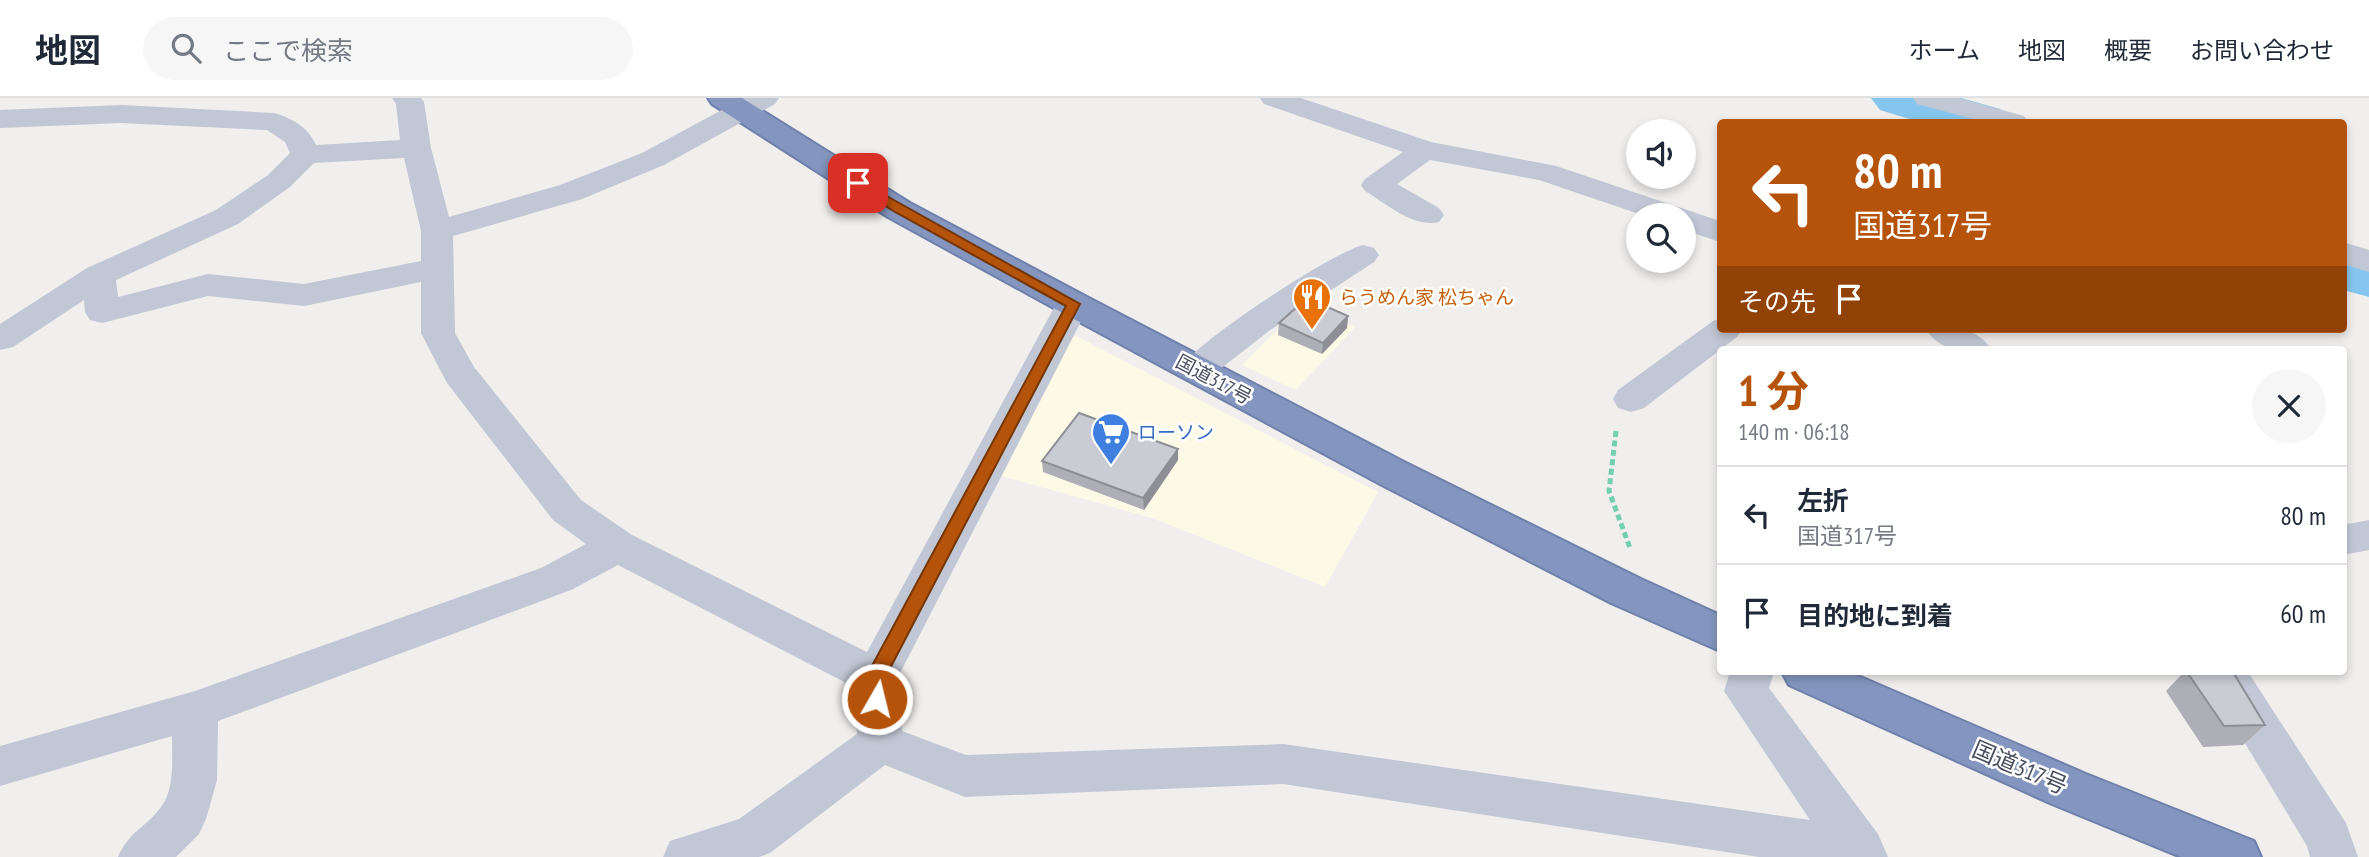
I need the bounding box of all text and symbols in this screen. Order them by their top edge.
search box [143,17,633,80]
text: 地図 [35,28,101,71]
icon: search [167,29,205,67]
text: ここで検索 [223,34,353,67]
text: ホーム [1909,35,1980,66]
text: 地図 [2018,35,2066,66]
text: 概要 [2104,35,2152,66]
text: お問い合わせ [2190,35,2334,66]
map controls [1626,119,1696,273]
button: sound [1626,119,1696,189]
text: 80 m [1853,138,1942,202]
icon: left [1738,147,1829,238]
pin [828,153,888,213]
icon: arrive [839,164,877,202]
button: search [1626,203,1696,273]
text: 国道317号 [1853,204,1992,246]
restaurant icon: らうめん家 松ちゃん [1291,276,1333,331]
icon: arrive [1830,280,1868,318]
place label: らうめん家 松ちゃん [1339,285,1514,309]
text: その先 [1738,285,1816,318]
street label: 国道317号 [1172,349,1256,409]
text: 1 分 [1738,363,1809,418]
button: close [2252,369,2326,443]
supermarket icon: ローソン [1090,411,1132,466]
text: 140 m · 06:18 [1738,417,1850,446]
place label: ローソン [1138,420,1214,444]
text: 左折 [1797,484,1849,517]
icon: left [1738,496,1776,534]
text: 80 m [2280,499,2326,532]
text: 国道317号 [1797,521,1897,550]
icon: arrive [1738,594,1776,632]
text: 60 m [2280,597,2326,630]
text: 目的地に到着 [1797,599,1953,632]
position arrow [840,662,914,736]
street label: 国道317号 [1968,734,2072,800]

